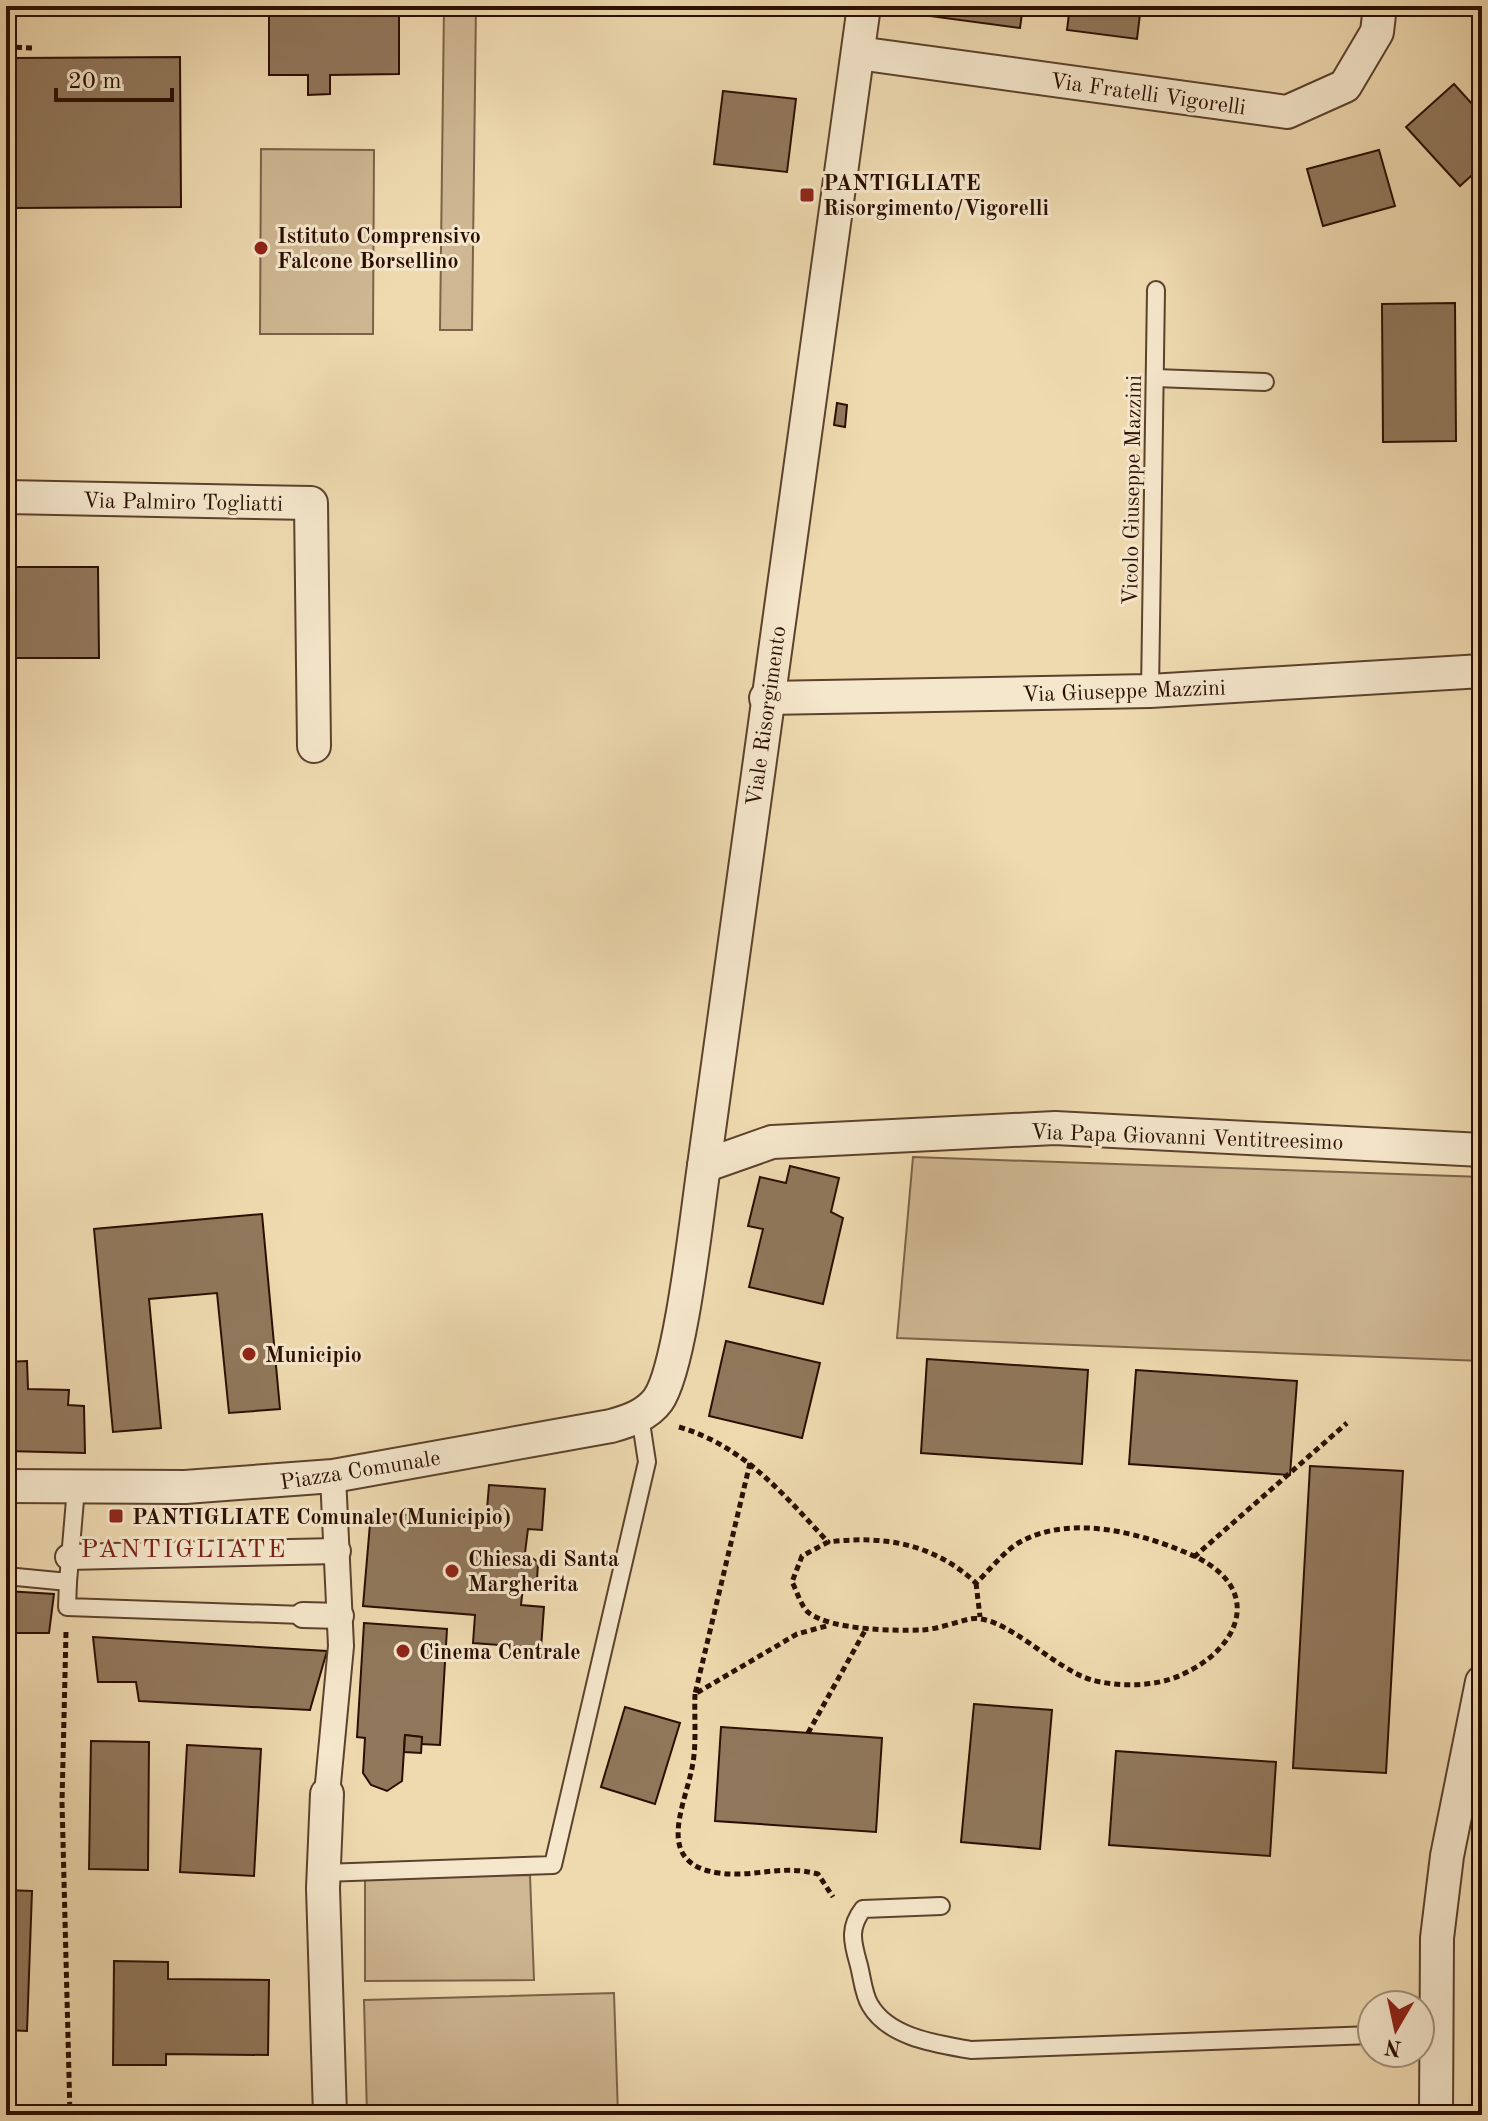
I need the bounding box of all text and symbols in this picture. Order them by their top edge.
scale bar [56,52,172,102]
text: 20 m [68,70,122,94]
street label: Via Fratelli Vigorelli [1049,70,1247,120]
place label: PANTIGLIATE Risorgimento/Vigorelli [823,173,1049,220]
marker: PANTIGLIATE Risorgimento/Vigorelli [798,186,816,204]
place label: Istituto Comprensivo Falcone Borsellino [277,226,481,273]
marker: Istituto Comprensivo Falcone Borsellino [252,239,270,257]
street label: Vicolo Giuseppe Mazzini [1120,375,1146,605]
street label: Via Palmiro Togliatti [83,490,283,516]
street label: Viale Risorgimento [743,625,791,808]
street label: Via Giuseppe Mazzini [1022,677,1226,707]
street label: Via Papa Giovanni Ventitreesimo [1030,1122,1344,1154]
marker: Municipio [240,1345,258,1363]
place label: Municipio [265,1345,362,1367]
street label: Piazza Comunale [279,1447,442,1494]
marker: PANTIGLIATE Comunale (Municipio) [107,1507,125,1525]
place label: PANTIGLIATE Comunale (Municipio) [132,1507,511,1529]
district label: PANTIGLIATE [81,1537,287,1563]
place label: Chiesa di Santa Margherita [468,1549,619,1596]
marker: Chiesa di Santa Margherita [443,1562,461,1580]
marker: Cinema Centrale [394,1642,412,1660]
place label: Cinema Centrale [419,1642,581,1664]
north arrow [1356,1989,1436,2069]
text: N [1383,2035,1403,2059]

